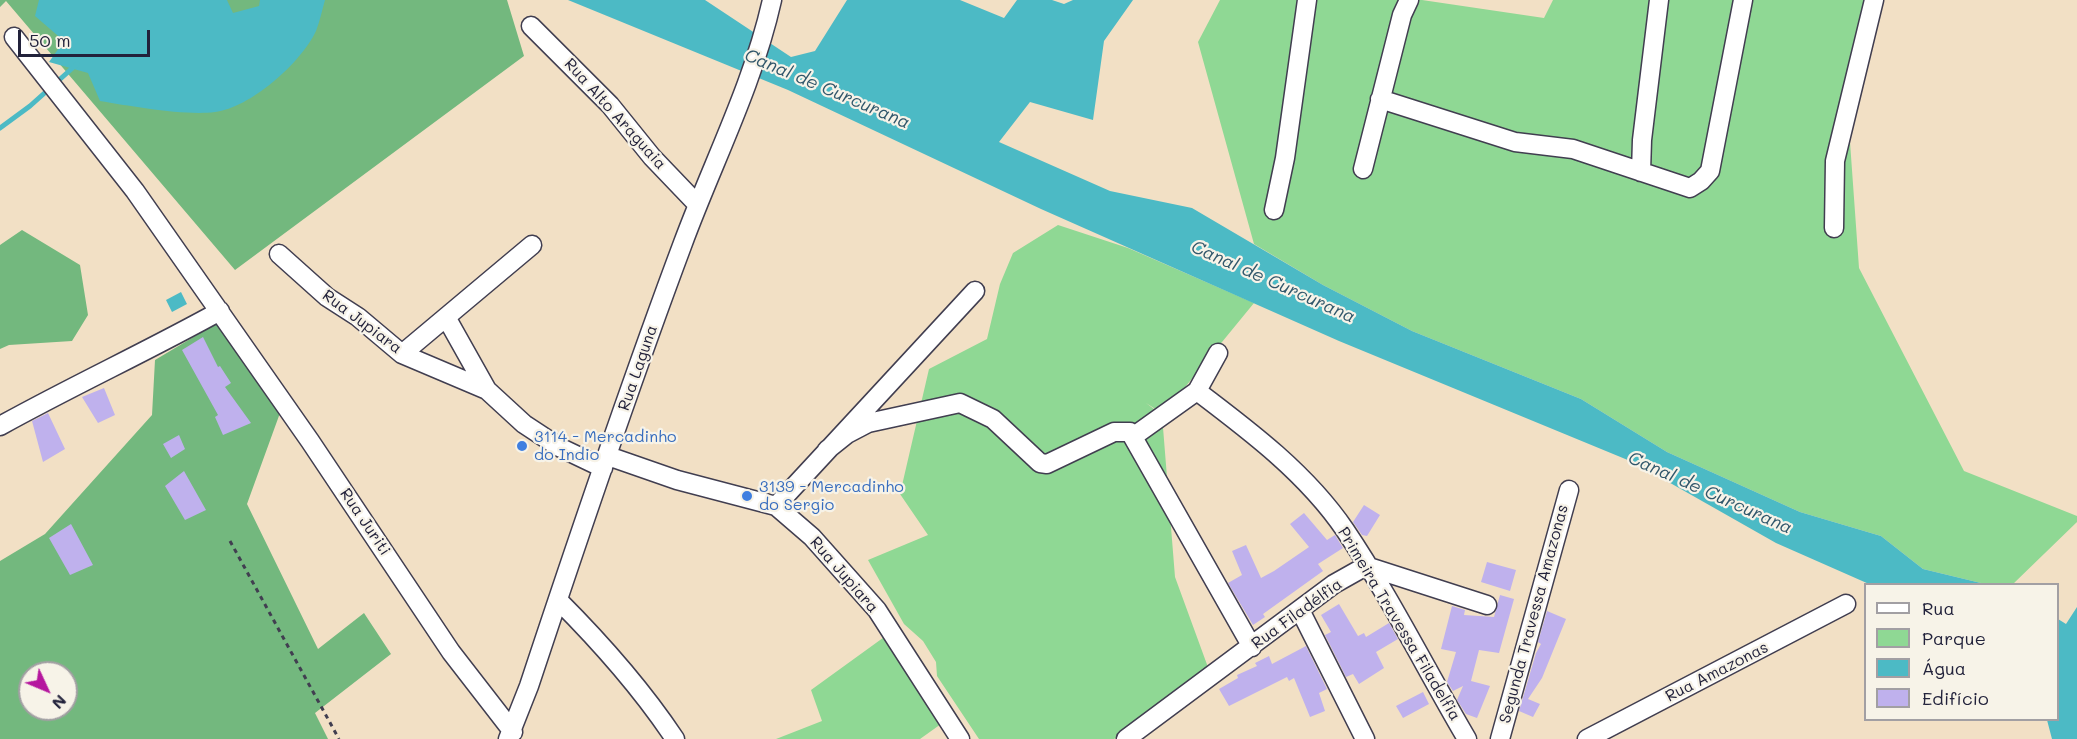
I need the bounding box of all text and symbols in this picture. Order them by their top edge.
scale bar [21,18,153,56]
text: 50 m [29,28,71,52]
water label: Canal de Curcurana [741,44,913,134]
street label: Rua Alto Araguaia [560,55,670,173]
water label: Canal de Curcurana [1188,236,1358,328]
street label: Rua Jupiara [319,286,405,358]
street label: Rua Laguna [614,323,662,413]
place label: 3114 - Mercadinho do Indio [534,427,677,465]
marker: 3114 - Mercadinho do Indio [515,439,529,453]
water label: Canal de Curcurana [1625,447,1795,539]
place label: 3139 - Mercadinho do Sergio [759,477,904,515]
street label: Rua Juriti [336,485,394,559]
marker: 3139 - Mercadinho do Sergio [740,489,754,503]
street label: Segunda Travessa Amazonas [1496,502,1572,726]
street label: Primeira Travessa Filadelfia [1334,524,1464,724]
street label: Rua Jupiara [806,533,882,617]
street label: Rua Filadélfia [1248,575,1346,653]
legend [1864,583,2059,721]
text: Rua [1922,596,1955,620]
text: Parque [1922,626,1986,650]
street label: Rua Amazonas [1662,638,1772,706]
text: Água [1922,656,1966,680]
north arrow [18,661,78,721]
text: Edifício [1922,686,1989,710]
text: N [48,691,72,714]

